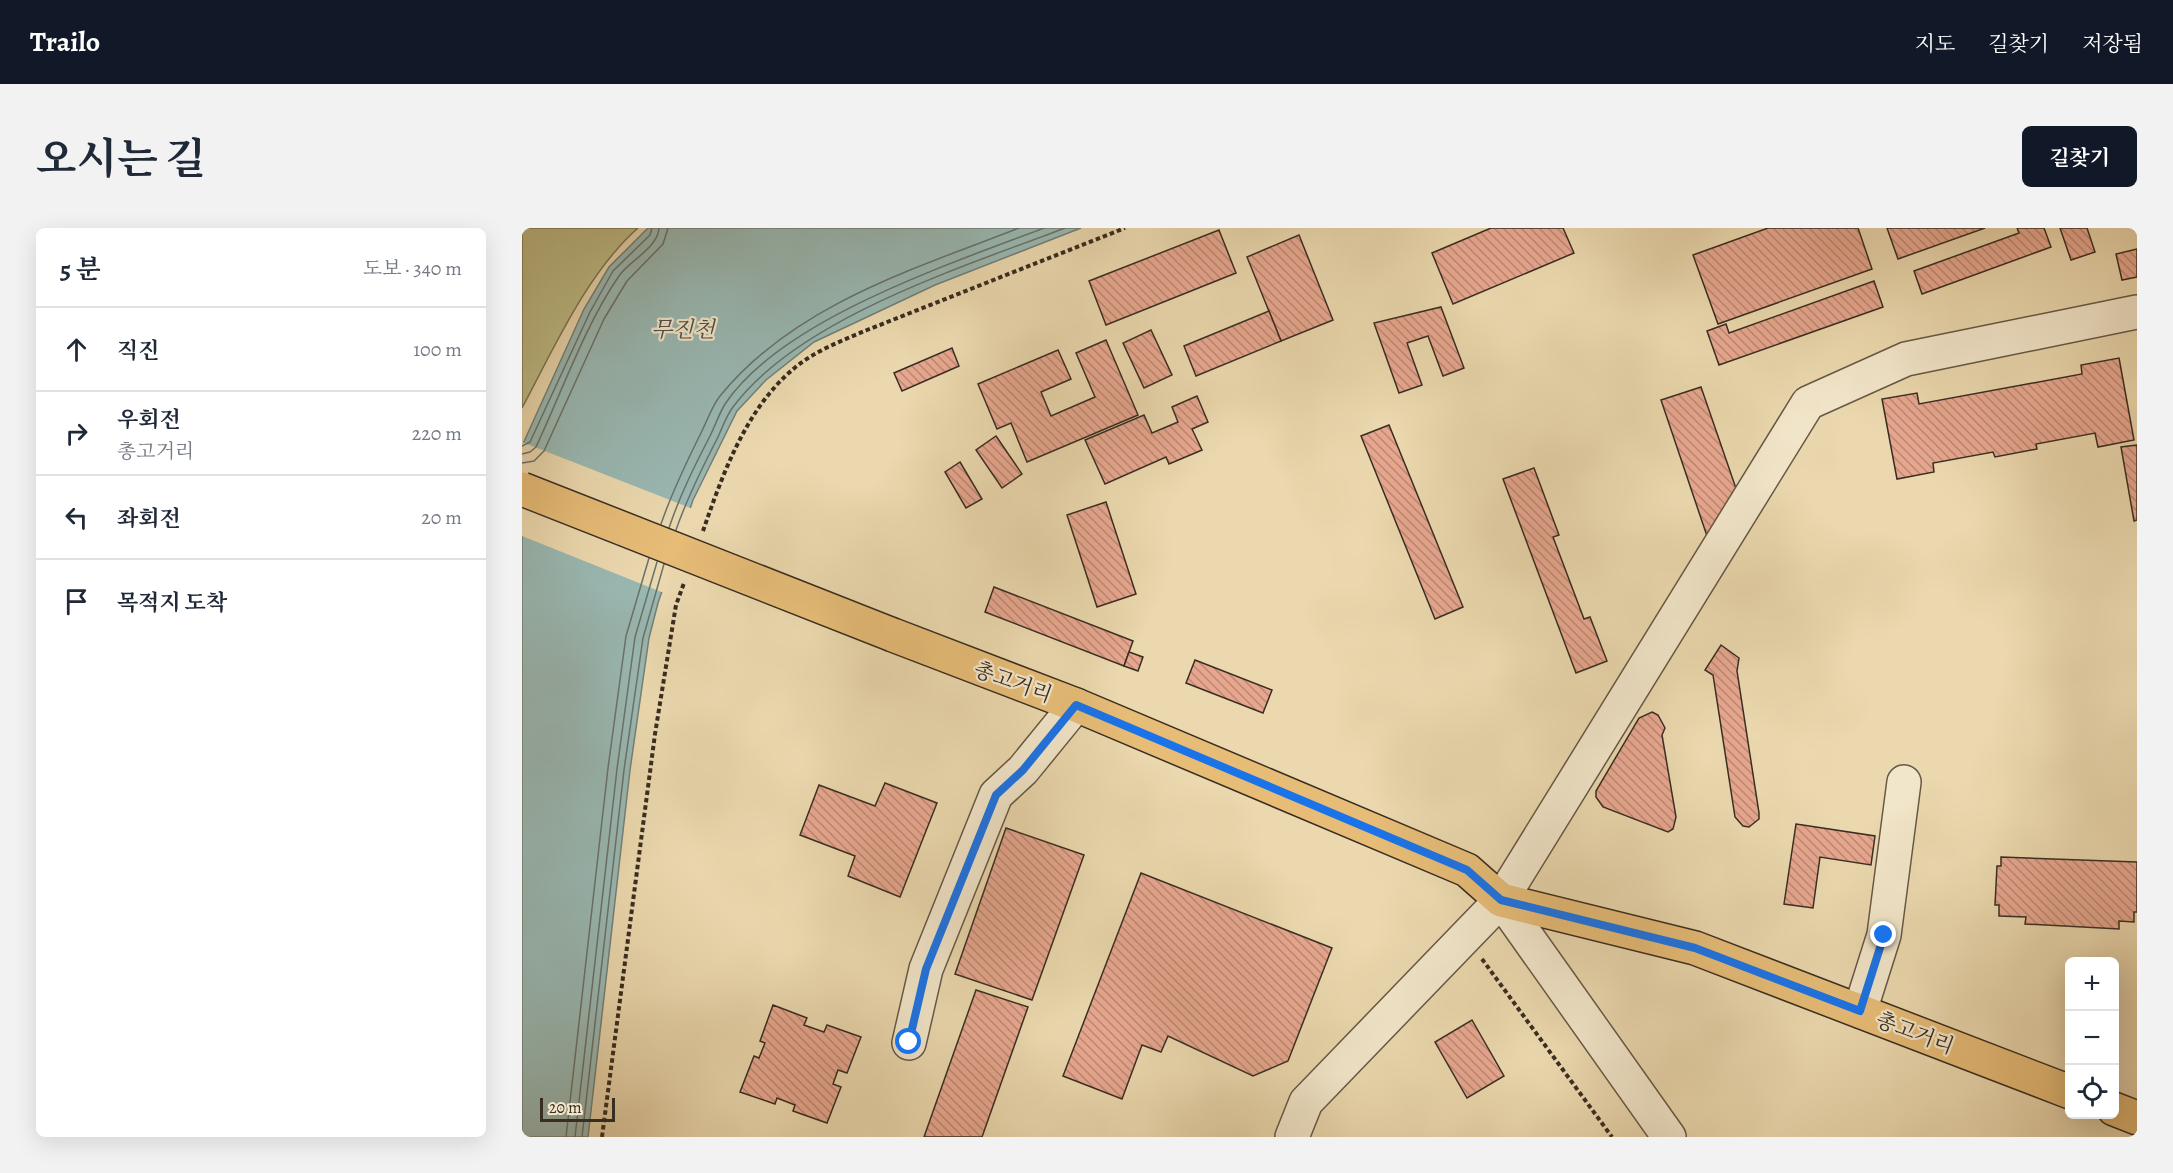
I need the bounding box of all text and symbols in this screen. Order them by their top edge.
text: Trailo [30,23,100,61]
text: 지도 [1915,30,1955,58]
text: 길찾기 [1988,30,2049,58]
text: 저장됨 [2082,30,2143,58]
button: 길찾기 [2022,126,2137,187]
text: 오시는 길 [36,130,206,187]
text: 5 분 [60,252,101,287]
text: 도보 · 340 m [363,255,462,282]
water label: 무진천 [651,315,717,345]
icon: ahead [60,333,93,366]
text: 직진 [117,336,160,366]
text: 100 m [413,336,462,363]
text: 우회전 [117,405,181,435]
icon: right [60,417,93,450]
text: 220 m [412,420,462,447]
text: 총고거리 [117,438,194,465]
icon: left [60,501,93,534]
text: 좌회전 [117,504,181,534]
text: 20 m [421,504,462,531]
icon: arrive [60,585,93,618]
text: 목적지 도착 [117,588,227,618]
street label: 총고거리 [970,655,1056,709]
route end [1870,921,1896,947]
map controls [2065,957,2119,1119]
button: + [2065,957,2119,1011]
street label: 총고거리 [1872,1005,1958,1061]
button: − [2065,1011,2119,1065]
route start [895,1028,921,1054]
button: locate [2065,1065,2119,1119]
scale bar [540,1095,615,1122]
text: 20 m [549,1097,582,1119]

